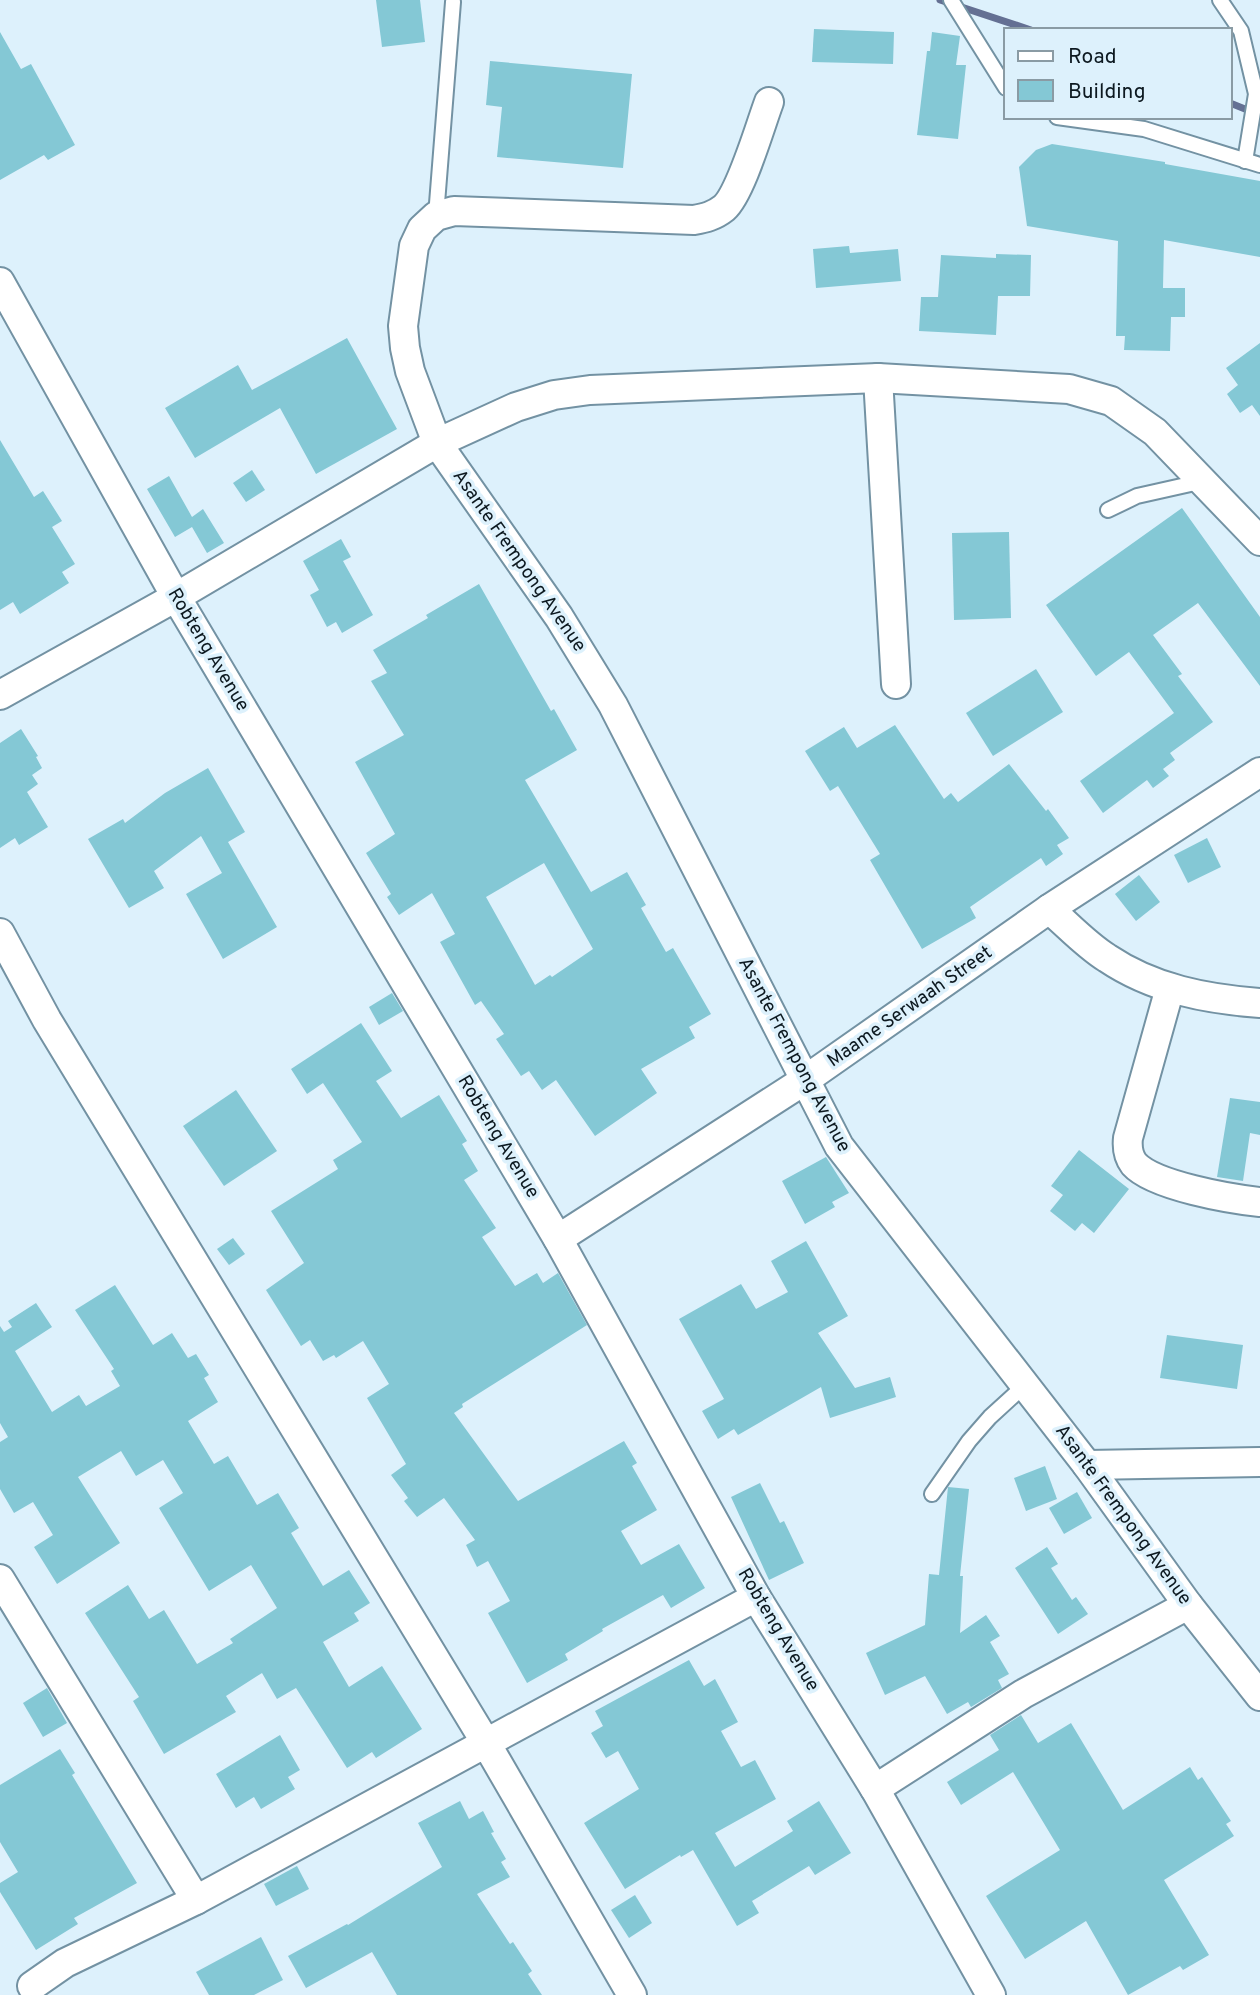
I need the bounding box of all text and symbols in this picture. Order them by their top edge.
legend [1004,28,1232,119]
text: Road [1068,44,1117,71]
text: Building [1068,79,1146,106]
street label: Asante Frempong Avenue [447,465,591,657]
street label: Robteng Avenue [162,584,254,716]
street label: Maame Serwaah Street [823,941,997,1073]
street label: Asante Frempong Avenue [732,953,856,1157]
street label: Robteng Avenue [452,1071,544,1203]
street label: Asante Frempong Avenue [1049,1420,1197,1610]
street label: Robteng Avenue [732,1564,824,1696]

